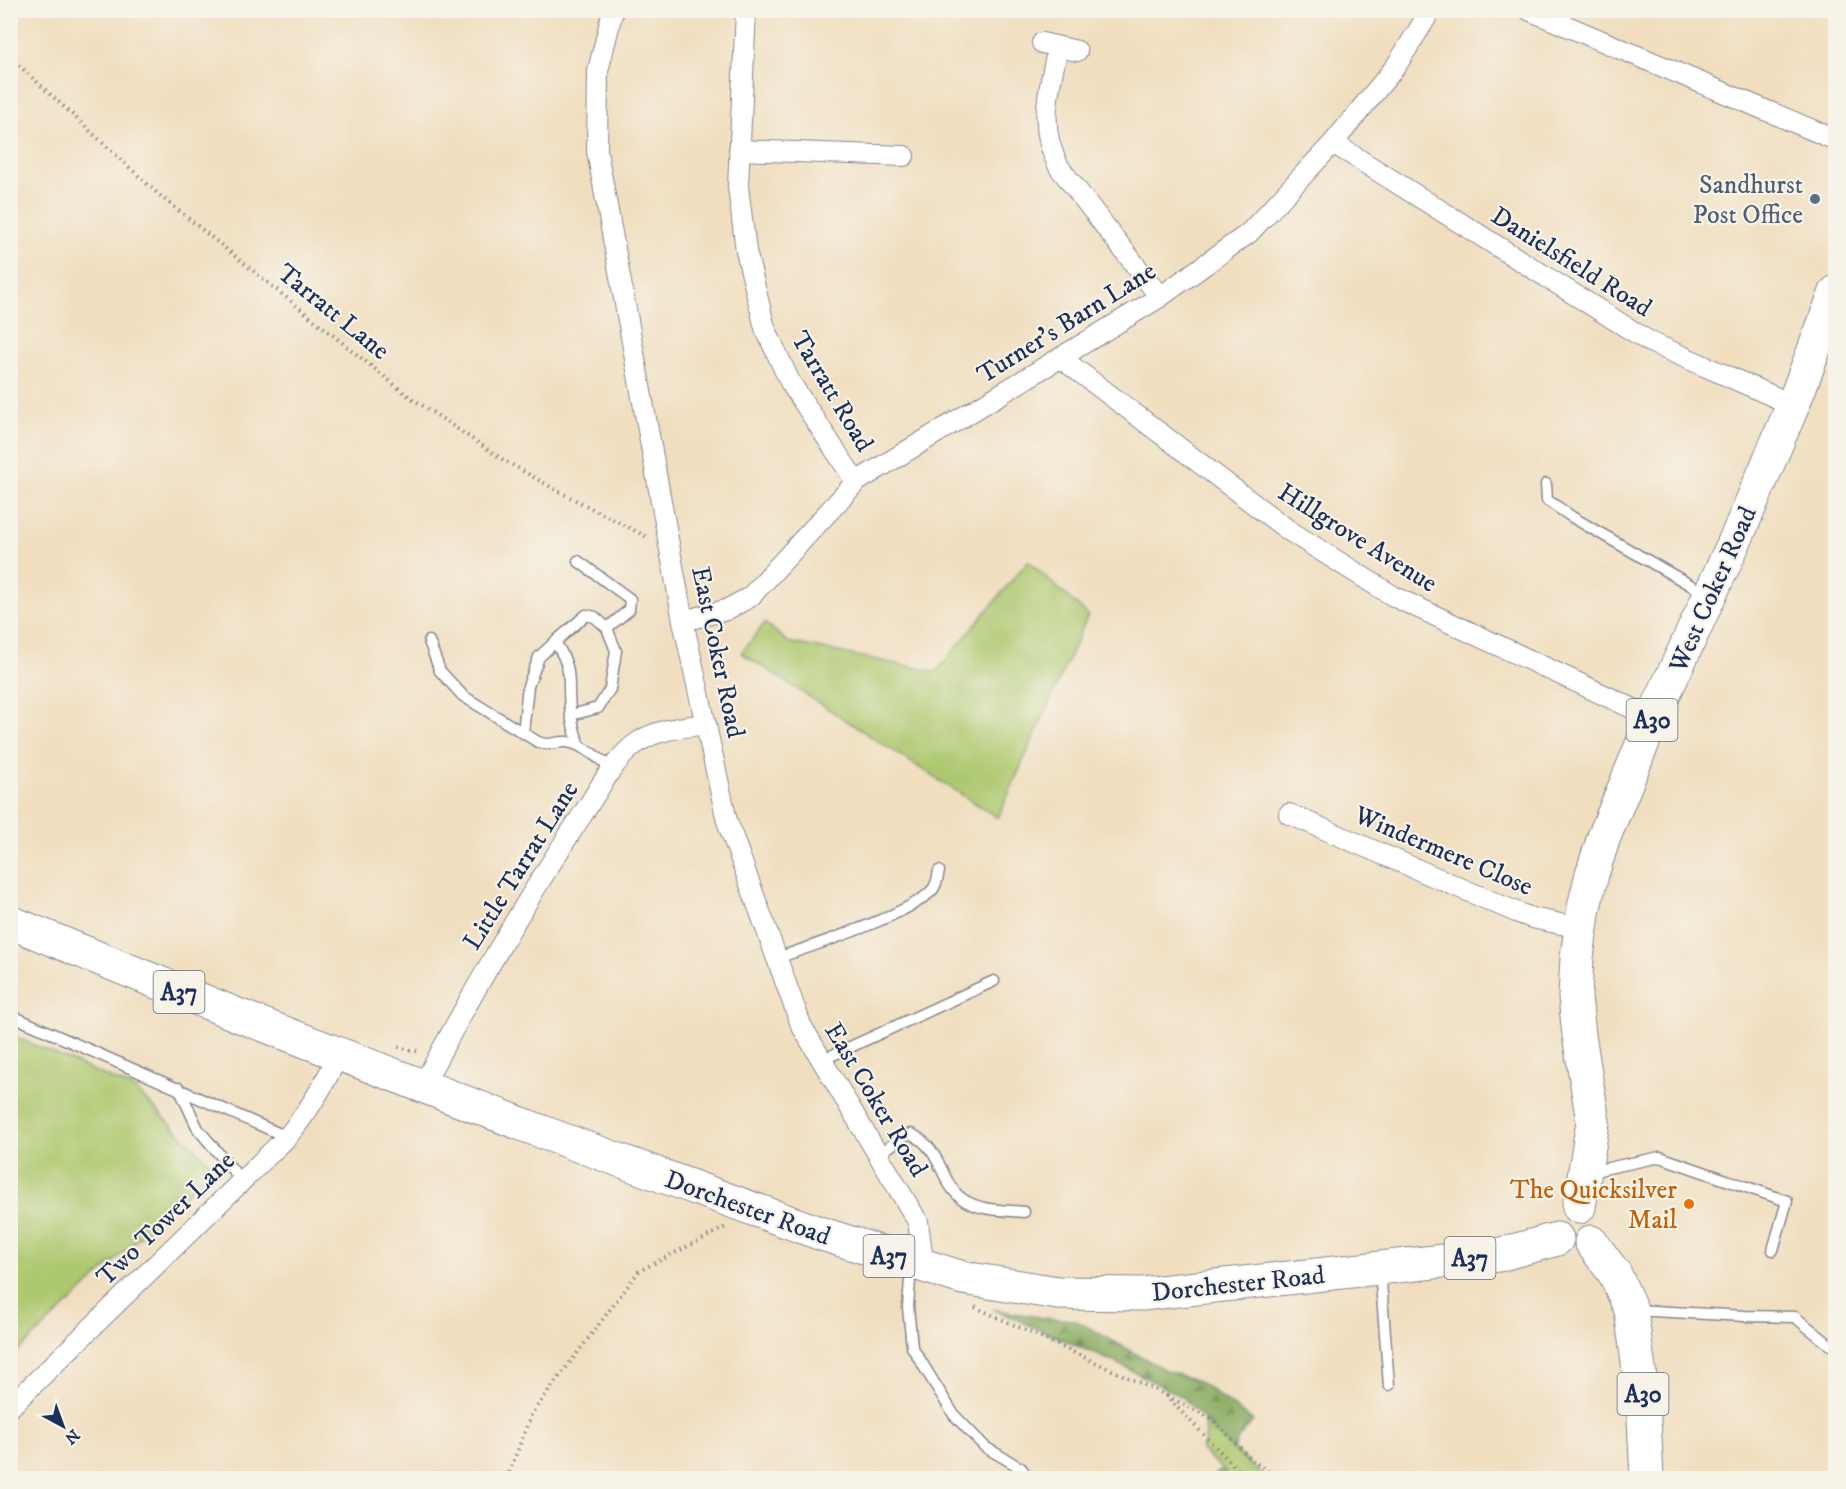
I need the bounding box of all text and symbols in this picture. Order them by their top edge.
place label: Sandhurst Post Office [1693,169,1803,232]
marker: Sandhurst Post Office [1808,192,1822,206]
street label: Danielsfield Road [1485,200,1658,325]
street label: Turner's Barn Lane [971,255,1162,392]
street label: Tarratt Lane [270,257,396,367]
street label: Tarratt Road [783,325,881,458]
street label: Hillgrove Avenue [1271,476,1443,600]
street label: West Coker Road [1662,501,1765,679]
street label: East Coker Road [683,564,752,741]
road number: A30 [1626,699,1678,741]
street label: Little Tarrat Lane [456,775,586,956]
street label: Windermere Close [1348,799,1538,904]
road number: A37 [154,971,204,1013]
street label: East Coker Road [817,1017,935,1183]
street label: Two Tower Lane [90,1145,242,1293]
street label: Dorchester Road [660,1163,835,1254]
place label: The Quicksilver Mail [1510,1174,1677,1237]
marker: The Quicksilver Mail [1682,1197,1696,1211]
road number: A37 [864,1235,914,1277]
road number: A37 [1444,1237,1496,1279]
street label: Dorchester Road [1150,1259,1326,1310]
road number: A30 [1618,1373,1668,1415]
north arrow [33,1396,93,1456]
text: N [61,1425,84,1448]

